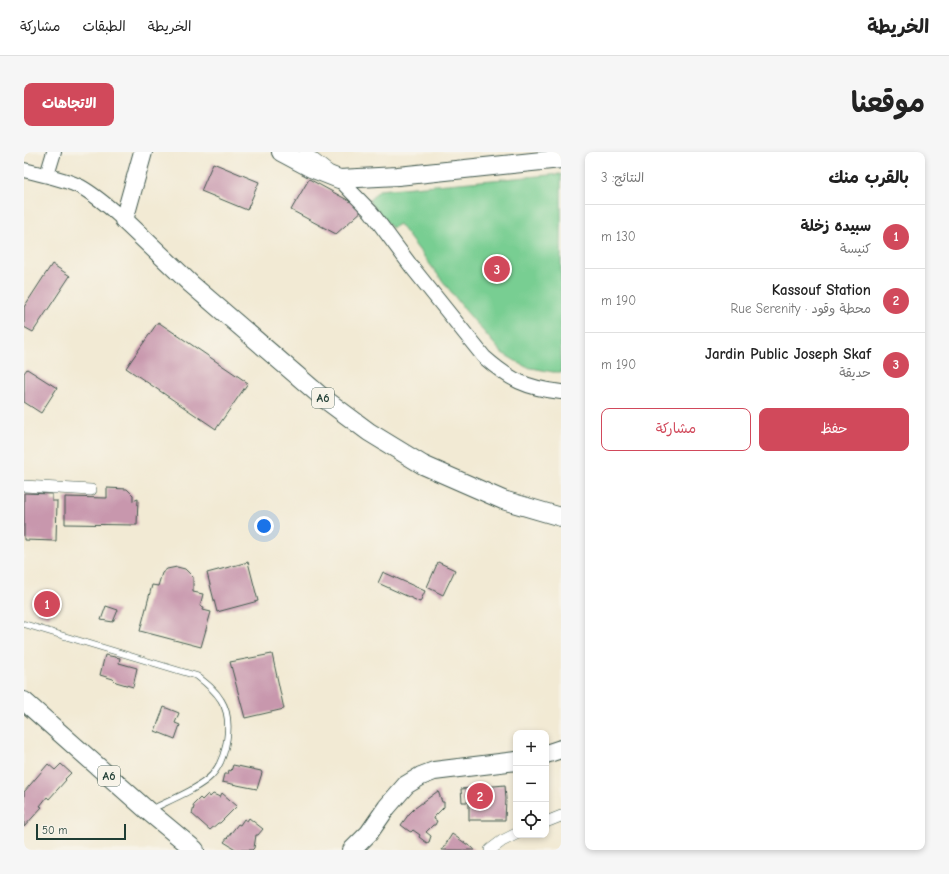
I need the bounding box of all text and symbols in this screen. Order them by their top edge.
text: الخريطة [867,16,929,38]
text: مشاركة [20,18,60,35]
text: الطبقات [82,18,126,35]
text: الخريطة [148,18,191,35]
button: الاتجاهات [24,83,114,126]
text: موقعنا [851,87,925,119]
text: بالقرب منك [828,168,909,187]
text: النتائج: 3 [601,170,644,185]
text: سبيده زخلة [801,217,871,235]
text: 130 m [601,229,636,244]
text: 1 [893,229,899,244]
text: كنيسة [840,241,871,256]
pin: 3 [484,254,510,284]
text: Kassouf Station [772,281,871,299]
text: 190 m [601,293,636,308]
text: 2 [893,293,899,308]
text: محطة وقود · Rue Serenity [731,301,871,316]
text: Jardin Public Joseph Skaf [705,345,871,363]
text: 190 m [601,357,636,372]
text: 3 [893,357,899,372]
text: حديقة [839,365,871,380]
road number: A6 [312,388,334,408]
button: مشاركة [601,408,751,451]
button: حفظ [759,408,909,451]
your location [254,516,274,536]
pin: 1 [34,589,60,619]
map controls [513,730,549,838]
button: + [513,730,549,766]
road number: A6 [98,766,120,786]
button: − [513,766,549,802]
pin: 2 [467,781,493,811]
button: locate [513,802,549,838]
scale bar [36,822,126,841]
text: 50 m [42,824,67,837]

